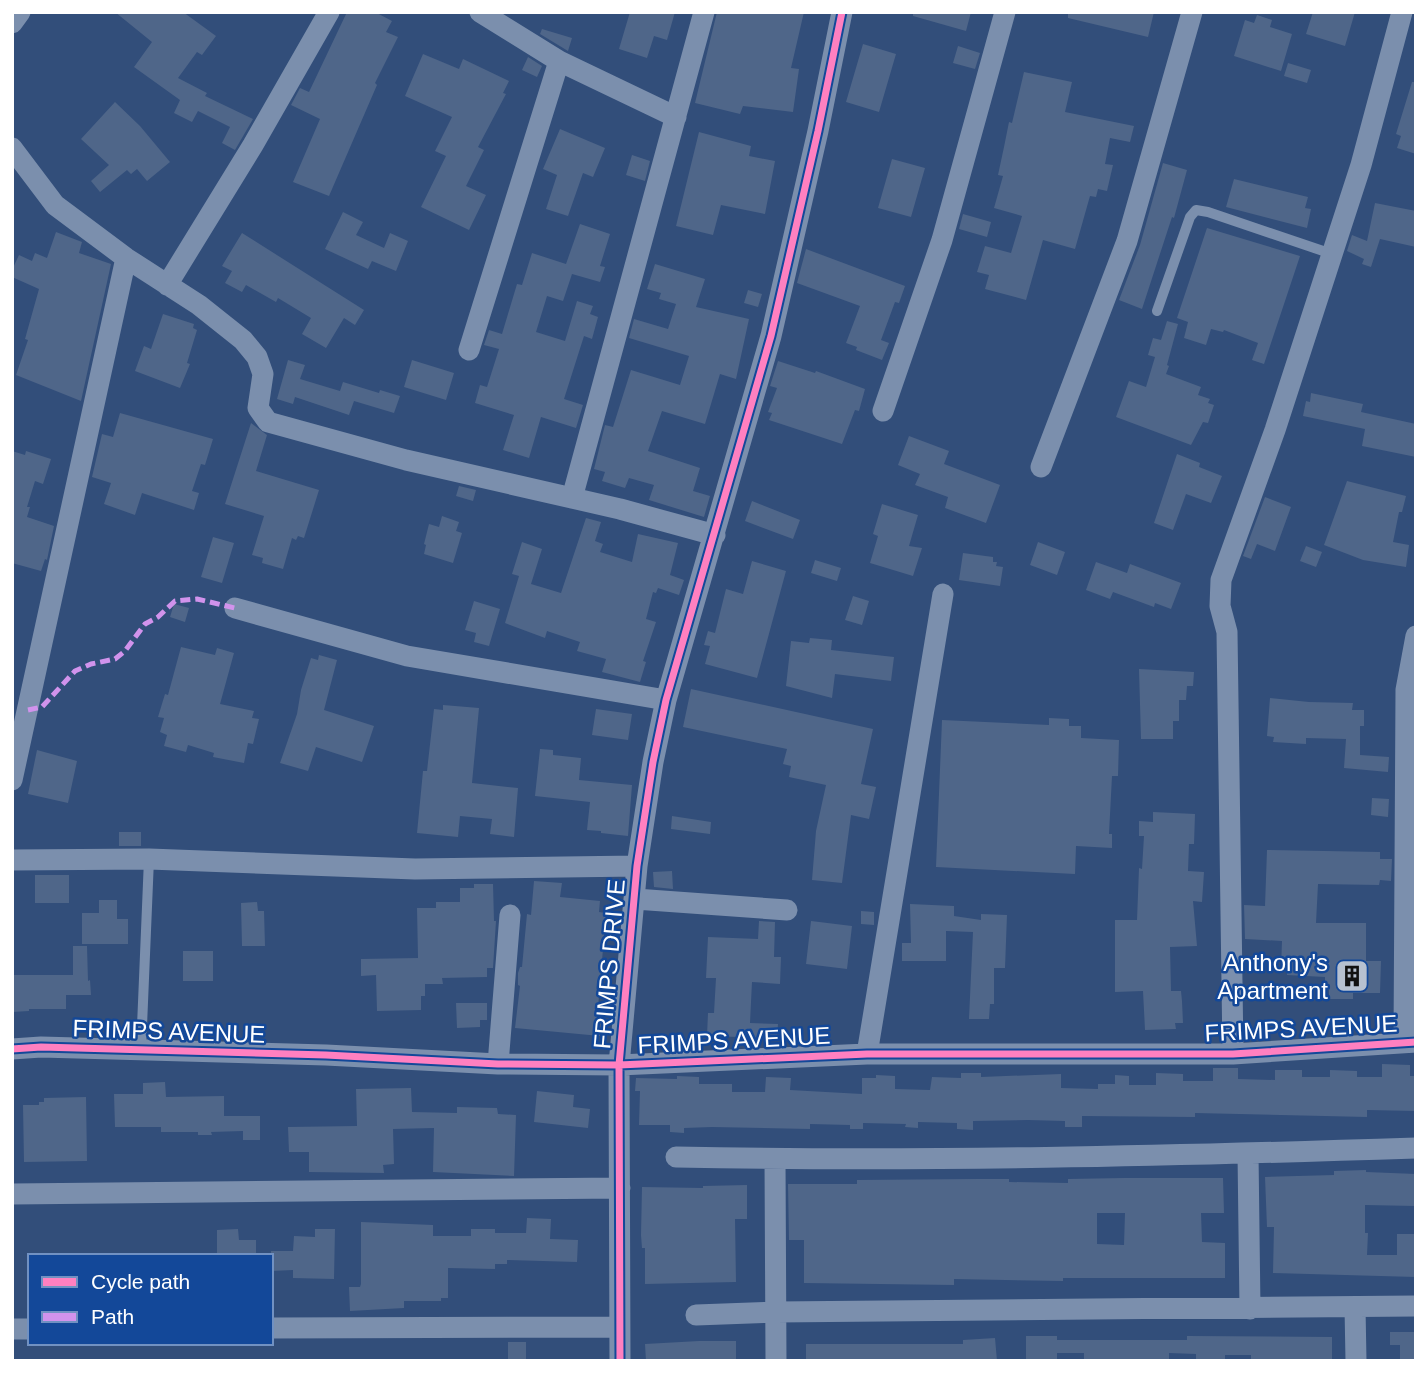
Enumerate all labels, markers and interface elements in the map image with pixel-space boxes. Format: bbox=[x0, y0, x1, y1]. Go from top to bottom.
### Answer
street label: FRIMPS DRIVE bbox=[588, 878, 630, 1050]
place label: Anthony's Apartment bbox=[1217, 949, 1328, 1004]
building icon: Anthony's Apartment bbox=[1333, 957, 1371, 995]
street label: FRIMPS AVENUE bbox=[1204, 1009, 1398, 1047]
street label: FRIMPS AVENUE bbox=[72, 1014, 266, 1048]
street label: FRIMPS AVENUE bbox=[637, 1021, 831, 1059]
legend bbox=[28, 1254, 273, 1345]
text: Cycle path bbox=[91, 1270, 190, 1293]
text: Path bbox=[91, 1305, 134, 1328]

